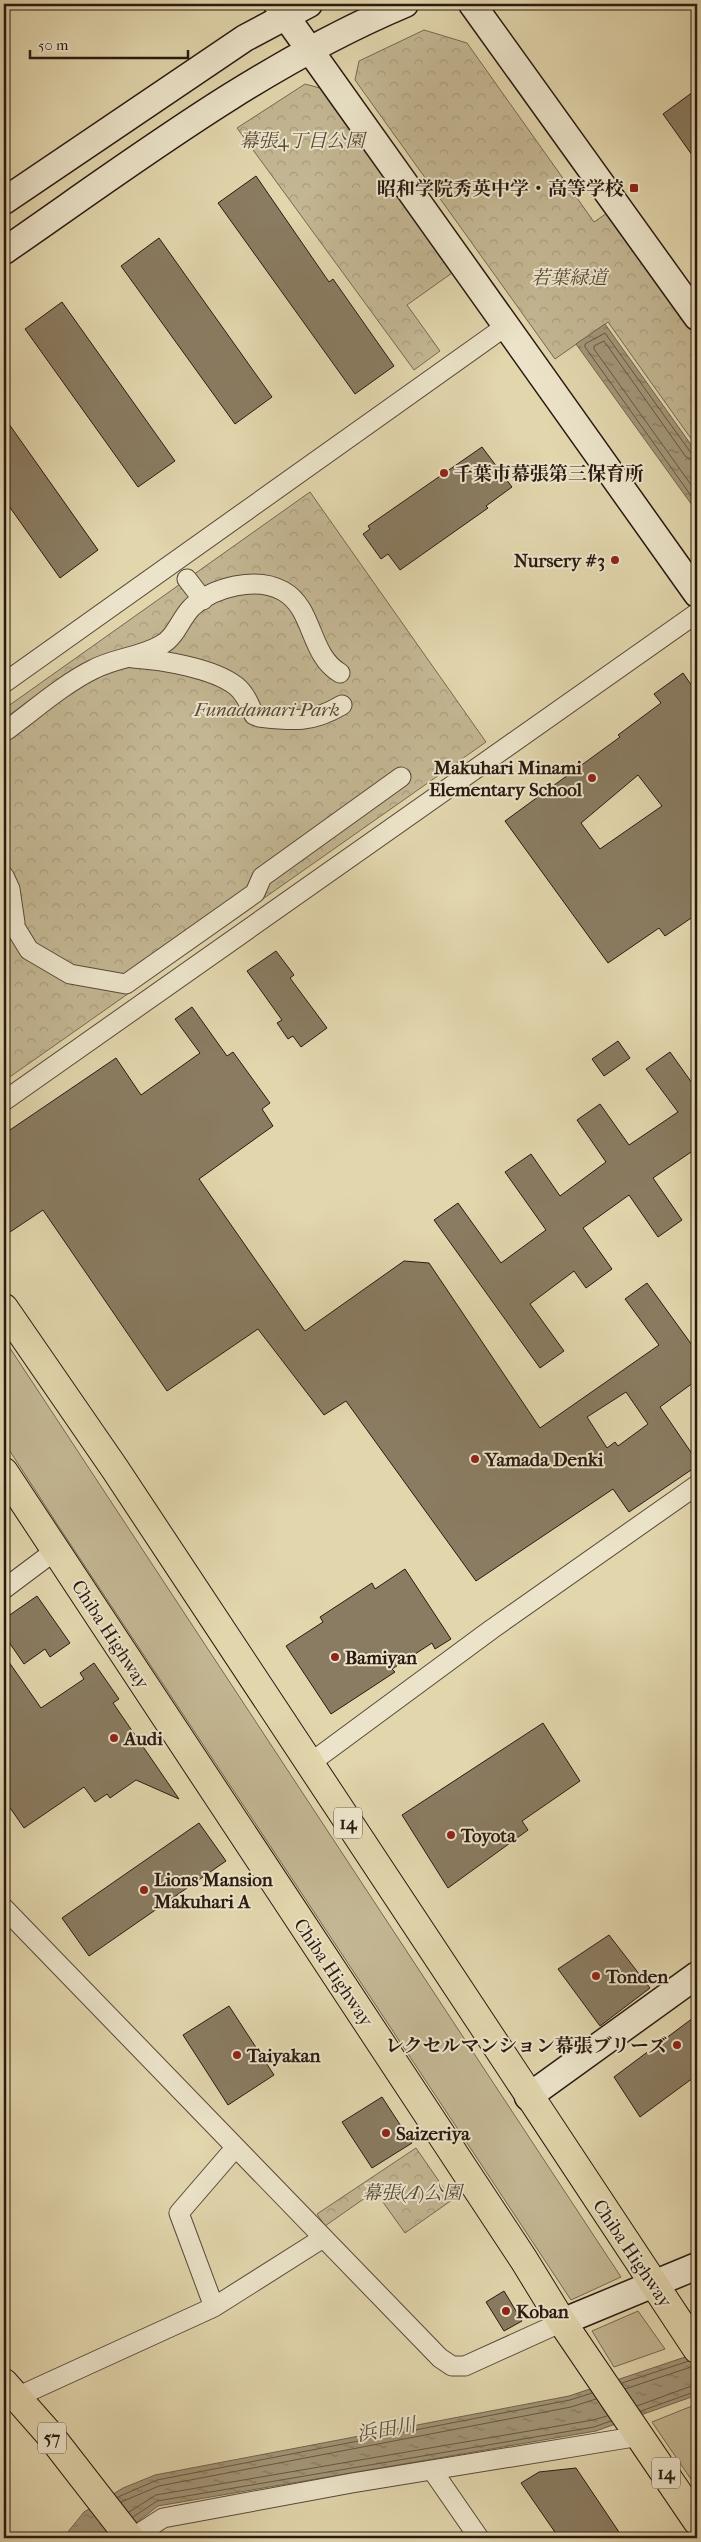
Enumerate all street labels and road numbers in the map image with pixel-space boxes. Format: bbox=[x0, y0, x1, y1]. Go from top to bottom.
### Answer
street label: Chiba Highway bbox=[67, 1576, 154, 1694]
road number: 14 bbox=[334, 1808, 362, 1839]
street label: Chiba Highway bbox=[289, 1914, 378, 2031]
street label: Chiba Highway bbox=[588, 2195, 677, 2312]
road number: 57 bbox=[38, 2422, 66, 2454]
road number: 14 bbox=[652, 2458, 680, 2488]

